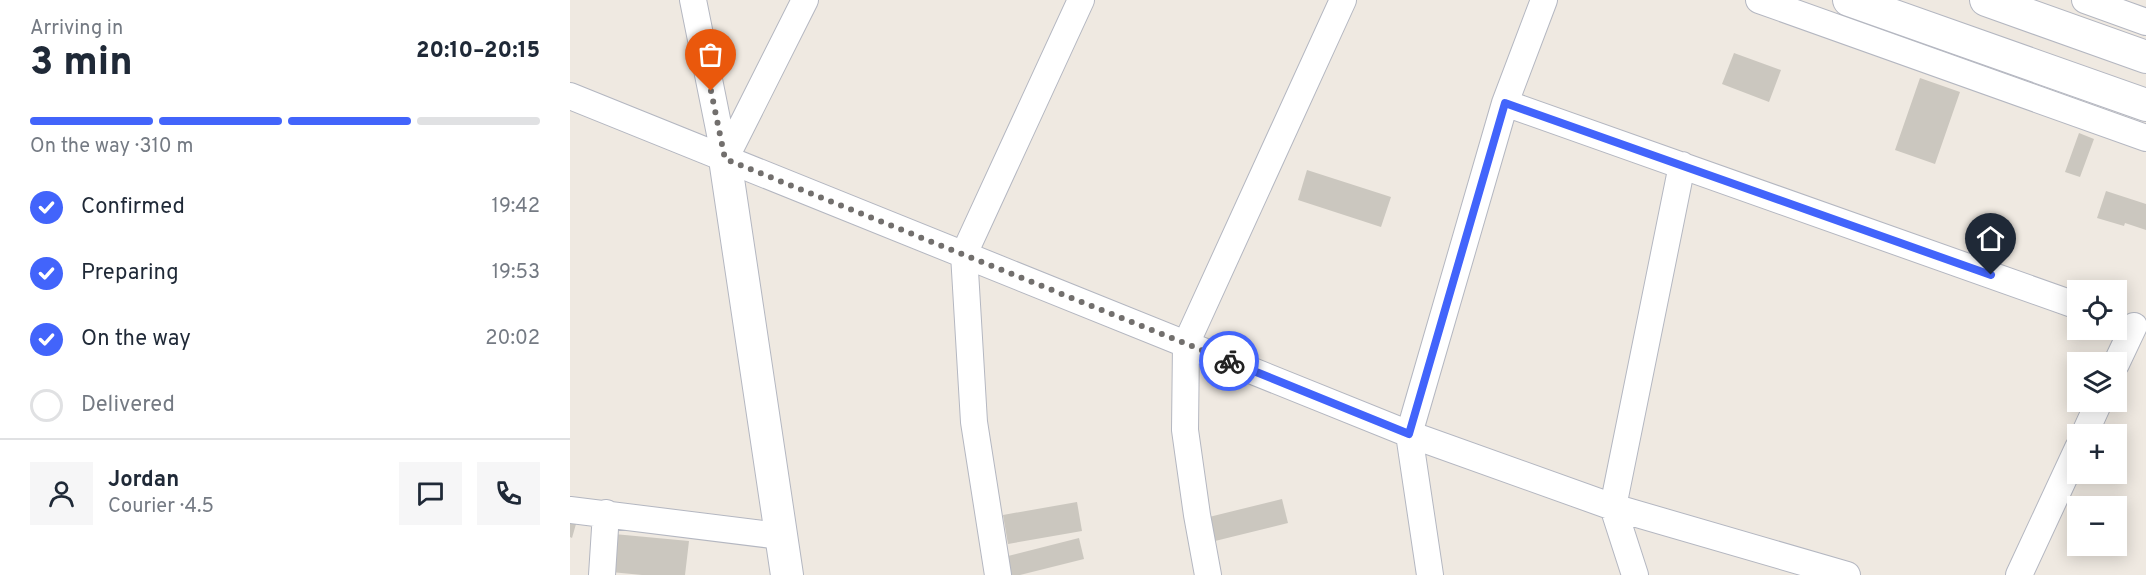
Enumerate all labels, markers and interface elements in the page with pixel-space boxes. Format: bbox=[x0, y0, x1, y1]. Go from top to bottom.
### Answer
text: Arriving in bbox=[30, 16, 123, 42]
pin bbox=[685, 29, 736, 91]
text: 20:10–20:15 bbox=[416, 38, 540, 65]
icon: bag bbox=[694, 38, 727, 71]
text: 3 min bbox=[30, 40, 133, 89]
text: On the way · 310 m bbox=[30, 134, 193, 160]
icon: check bbox=[30, 191, 63, 224]
text: Confirmed bbox=[81, 194, 185, 221]
text: 19:42 bbox=[491, 194, 540, 220]
pin bbox=[1965, 213, 2016, 275]
icon: home bbox=[1974, 222, 2007, 255]
icon: check bbox=[30, 257, 63, 290]
text: Preparing bbox=[81, 260, 179, 287]
text: 19:53 bbox=[492, 260, 540, 286]
map controls bbox=[2067, 280, 2127, 556]
button: locate bbox=[2067, 280, 2127, 340]
icon: check bbox=[30, 323, 63, 356]
text: On the way bbox=[81, 326, 191, 353]
text: 20:02 bbox=[485, 326, 540, 352]
courier bbox=[1199, 331, 1259, 391]
icon: bike bbox=[1213, 345, 1246, 378]
button: layers bbox=[2067, 352, 2127, 412]
text: Delivered bbox=[81, 392, 175, 419]
button: + bbox=[2067, 424, 2127, 484]
button: person bbox=[30, 462, 93, 525]
button: chat bbox=[399, 462, 462, 525]
button: phone bbox=[477, 462, 540, 525]
text: Jordan bbox=[108, 467, 179, 494]
text: Courier · 4.5 bbox=[108, 494, 214, 520]
button: − bbox=[2067, 496, 2127, 556]

